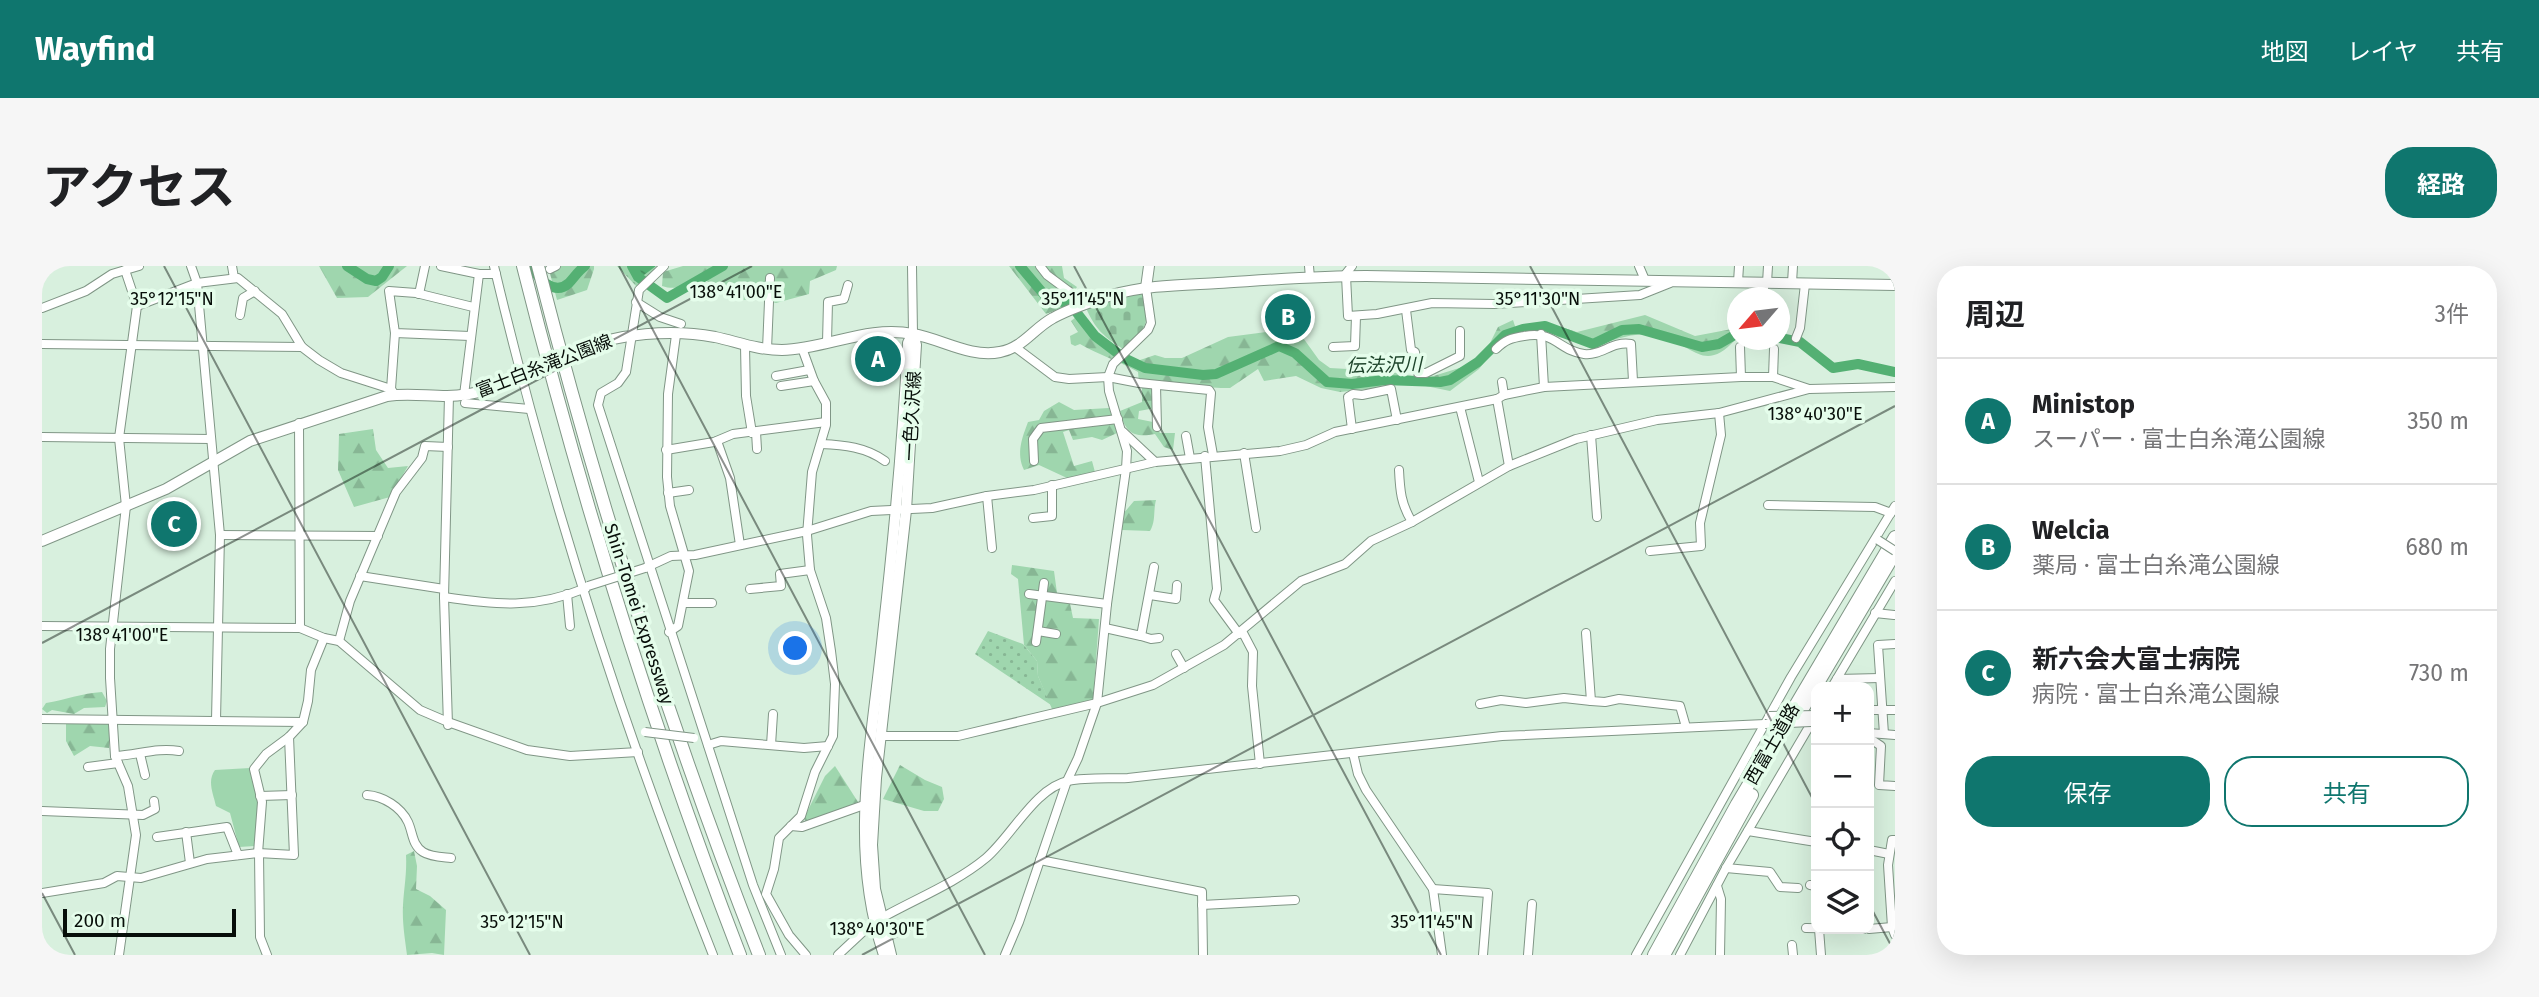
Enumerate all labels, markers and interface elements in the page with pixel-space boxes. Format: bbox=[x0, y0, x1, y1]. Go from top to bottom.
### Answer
text: Wayfind bbox=[35, 29, 155, 69]
text: 地図 bbox=[2261, 38, 2309, 66]
text: レイヤ bbox=[2347, 38, 2418, 66]
text: 共有 bbox=[2456, 38, 2504, 66]
button: 経路 bbox=[2385, 147, 2497, 218]
text: アクセス bbox=[42, 158, 236, 217]
text: 138°41'00"E bbox=[690, 281, 782, 303]
north arrow bbox=[1727, 287, 1790, 350]
text: 35°12'15"N bbox=[130, 288, 214, 310]
text: 35°11'45"N bbox=[1041, 288, 1125, 310]
text: 35°11'30"N bbox=[1496, 288, 1580, 310]
pin: B bbox=[1265, 291, 1311, 343]
text: 周辺 bbox=[1965, 297, 2025, 333]
text: 3件 bbox=[2435, 300, 2469, 328]
street label: 富士白糸滝公園線 bbox=[473, 330, 615, 402]
pin: A bbox=[855, 333, 901, 385]
water label: 伝法沢川 bbox=[1346, 353, 1424, 377]
street label: 一色久沢線 bbox=[899, 370, 925, 462]
text: Ministop bbox=[2032, 389, 2135, 420]
text: 138°40'30"E bbox=[1767, 403, 1863, 425]
text: A bbox=[1981, 407, 1995, 435]
text: 350 m bbox=[2407, 407, 2469, 435]
text: スーパー · 富士白糸滝公園線 bbox=[2032, 425, 2325, 453]
pin: C bbox=[151, 498, 197, 550]
text: Welcia bbox=[2032, 515, 2110, 546]
street label: Shin-Tomei Expressway bbox=[599, 521, 679, 707]
text: B bbox=[1981, 533, 1995, 561]
text: 680 m bbox=[2405, 533, 2469, 561]
text: 薬局 · 富士白糸滝公園線 bbox=[2032, 551, 2280, 579]
text: 138°41'00"E bbox=[76, 624, 168, 646]
your location bbox=[778, 631, 812, 665]
text: 新六会大富士病院 bbox=[2032, 644, 2240, 675]
text: C bbox=[1981, 659, 1995, 687]
text: 730 m bbox=[2409, 659, 2469, 687]
text: 病院 · 富士白糸滝公園線 bbox=[2032, 680, 2280, 708]
map controls bbox=[1811, 682, 1874, 934]
button: + bbox=[1811, 682, 1874, 745]
street label: 西富士道路 bbox=[1740, 700, 1804, 788]
button: − bbox=[1811, 745, 1874, 808]
button: 保存 bbox=[1965, 756, 2210, 827]
button: 共有 bbox=[2224, 756, 2469, 827]
button: locate bbox=[1811, 808, 1874, 871]
button: layers bbox=[1811, 871, 1874, 934]
scale bar bbox=[63, 906, 236, 938]
text: 200 m bbox=[74, 909, 126, 932]
text: 35°12'15"N bbox=[480, 911, 564, 933]
text: 35°11'45"N bbox=[1390, 911, 1474, 933]
text: 138°40'30"E bbox=[829, 918, 925, 940]

